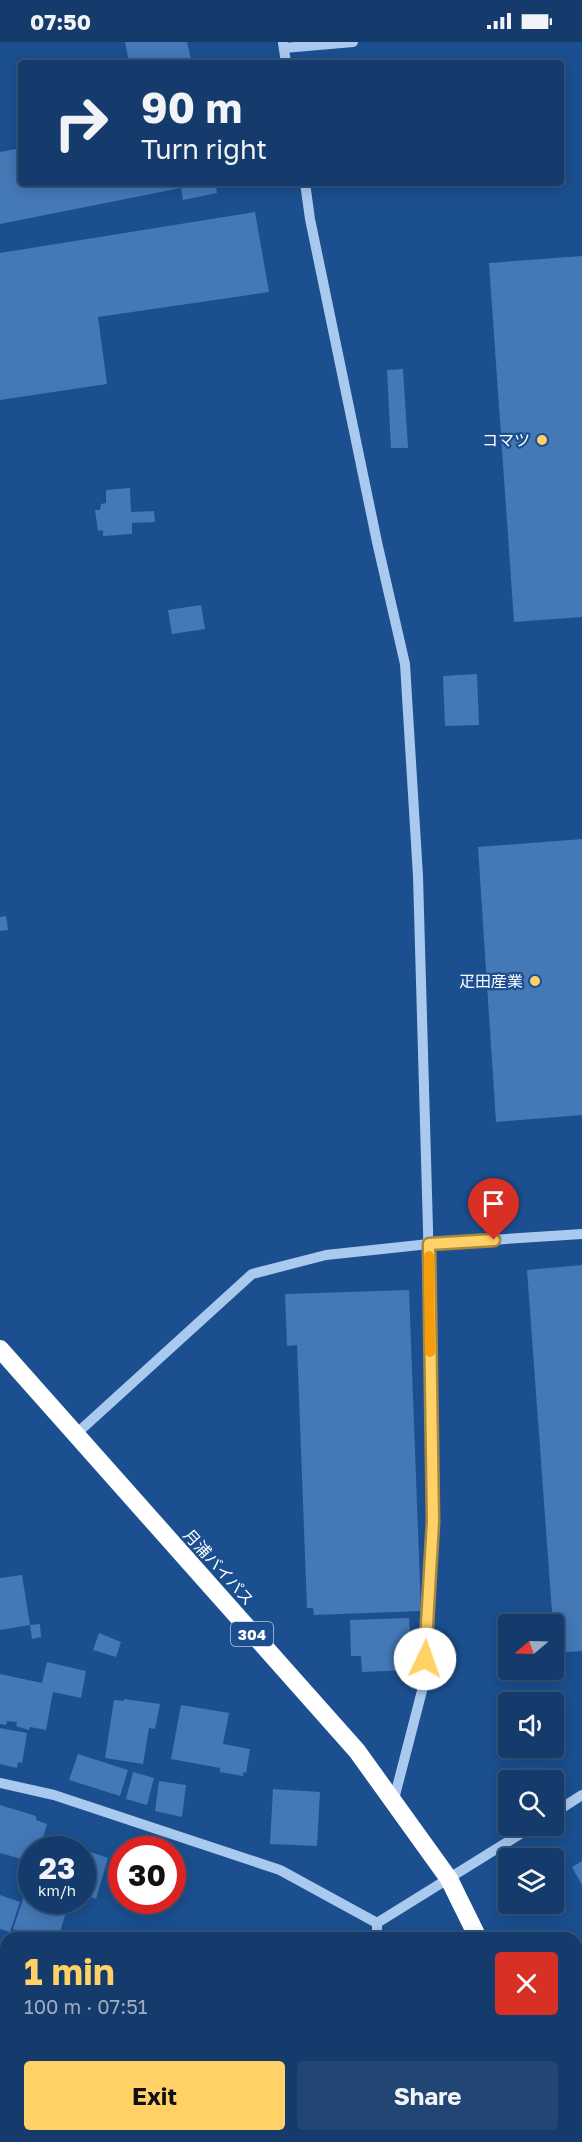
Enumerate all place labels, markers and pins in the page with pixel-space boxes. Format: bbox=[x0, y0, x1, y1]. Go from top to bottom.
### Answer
place label: コマツ bbox=[482, 430, 530, 450]
marker: コマツ bbox=[535, 433, 549, 447]
place label: 疋田産業 bbox=[459, 971, 523, 991]
marker: 疋田産業 bbox=[528, 974, 542, 988]
pin bbox=[468, 1178, 519, 1240]

